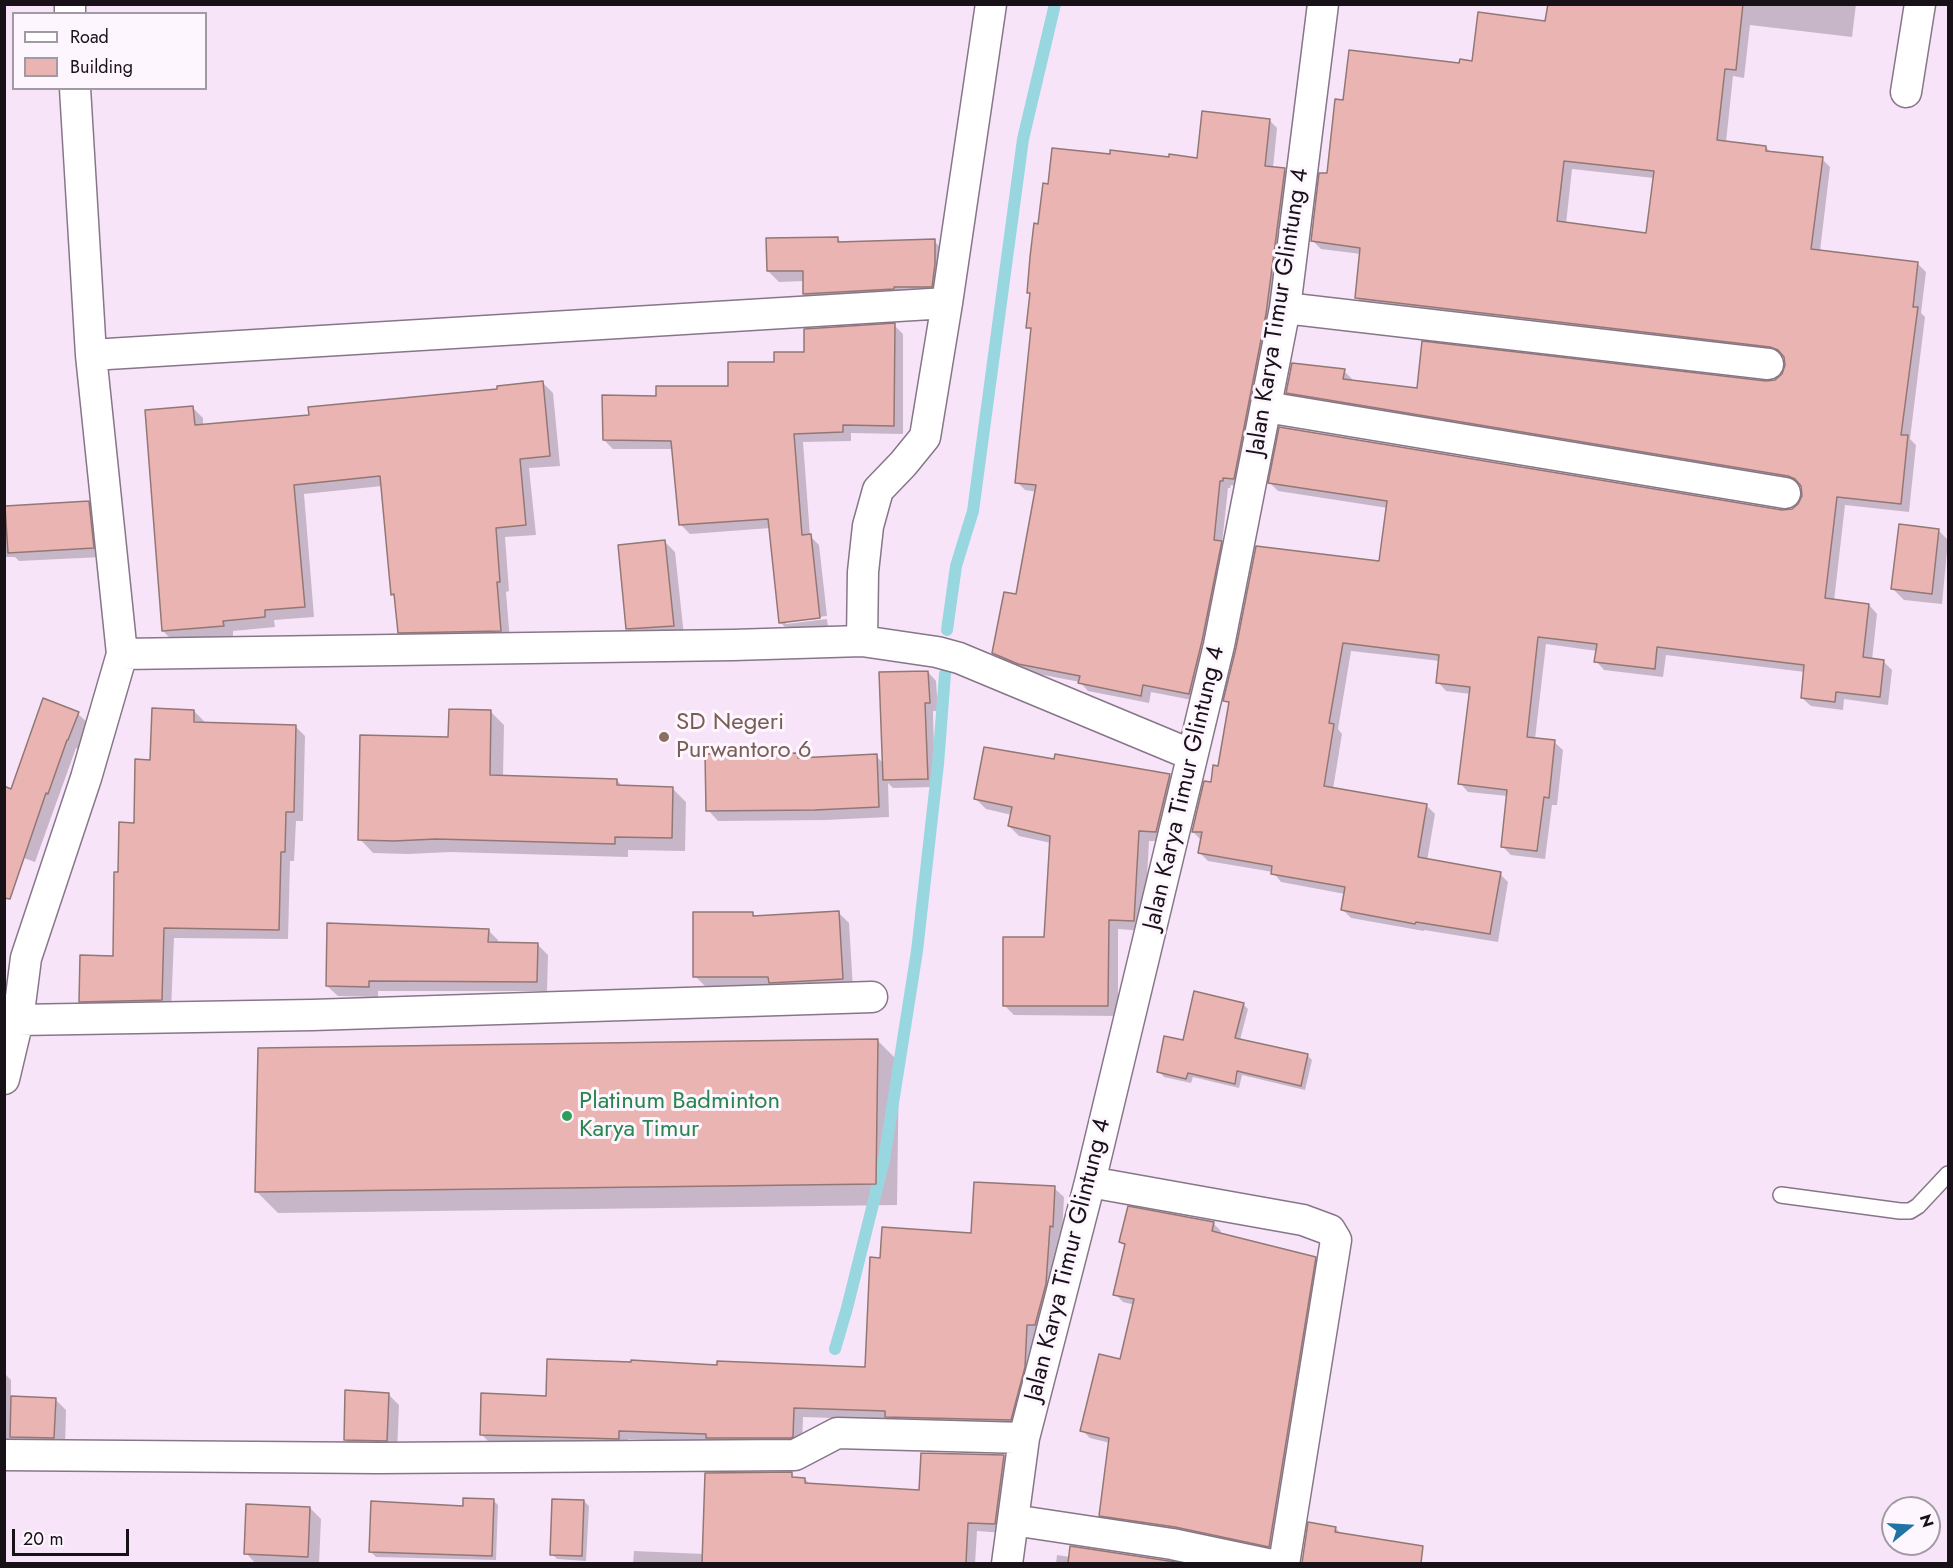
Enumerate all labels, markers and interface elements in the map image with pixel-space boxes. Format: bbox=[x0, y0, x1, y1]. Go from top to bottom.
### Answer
legend bbox=[12, 12, 207, 90]
text: Road bbox=[70, 24, 109, 50]
text: Building bbox=[70, 54, 133, 80]
street label: Jalan Karya Timur Glintung 4 bbox=[1242, 166, 1316, 458]
street label: Jalan Karya Timur Glintung 4 bbox=[1138, 643, 1232, 933]
place label: SD Negeri Purwantoro 6 bbox=[676, 709, 812, 765]
marker: SD Negeri Purwantoro 6 bbox=[657, 730, 671, 744]
place label: Platinum Badminton Karya Timur bbox=[579, 1088, 780, 1144]
marker: Platinum Badminton Karya Timur bbox=[560, 1109, 574, 1123]
street label: Jalan Karya Timur Glintung 4 bbox=[1020, 1116, 1118, 1404]
north arrow bbox=[1881, 1496, 1941, 1556]
text: N bbox=[1914, 1511, 1940, 1531]
scale bar bbox=[15, 1517, 132, 1555]
text: 20 m bbox=[23, 1526, 63, 1552]

